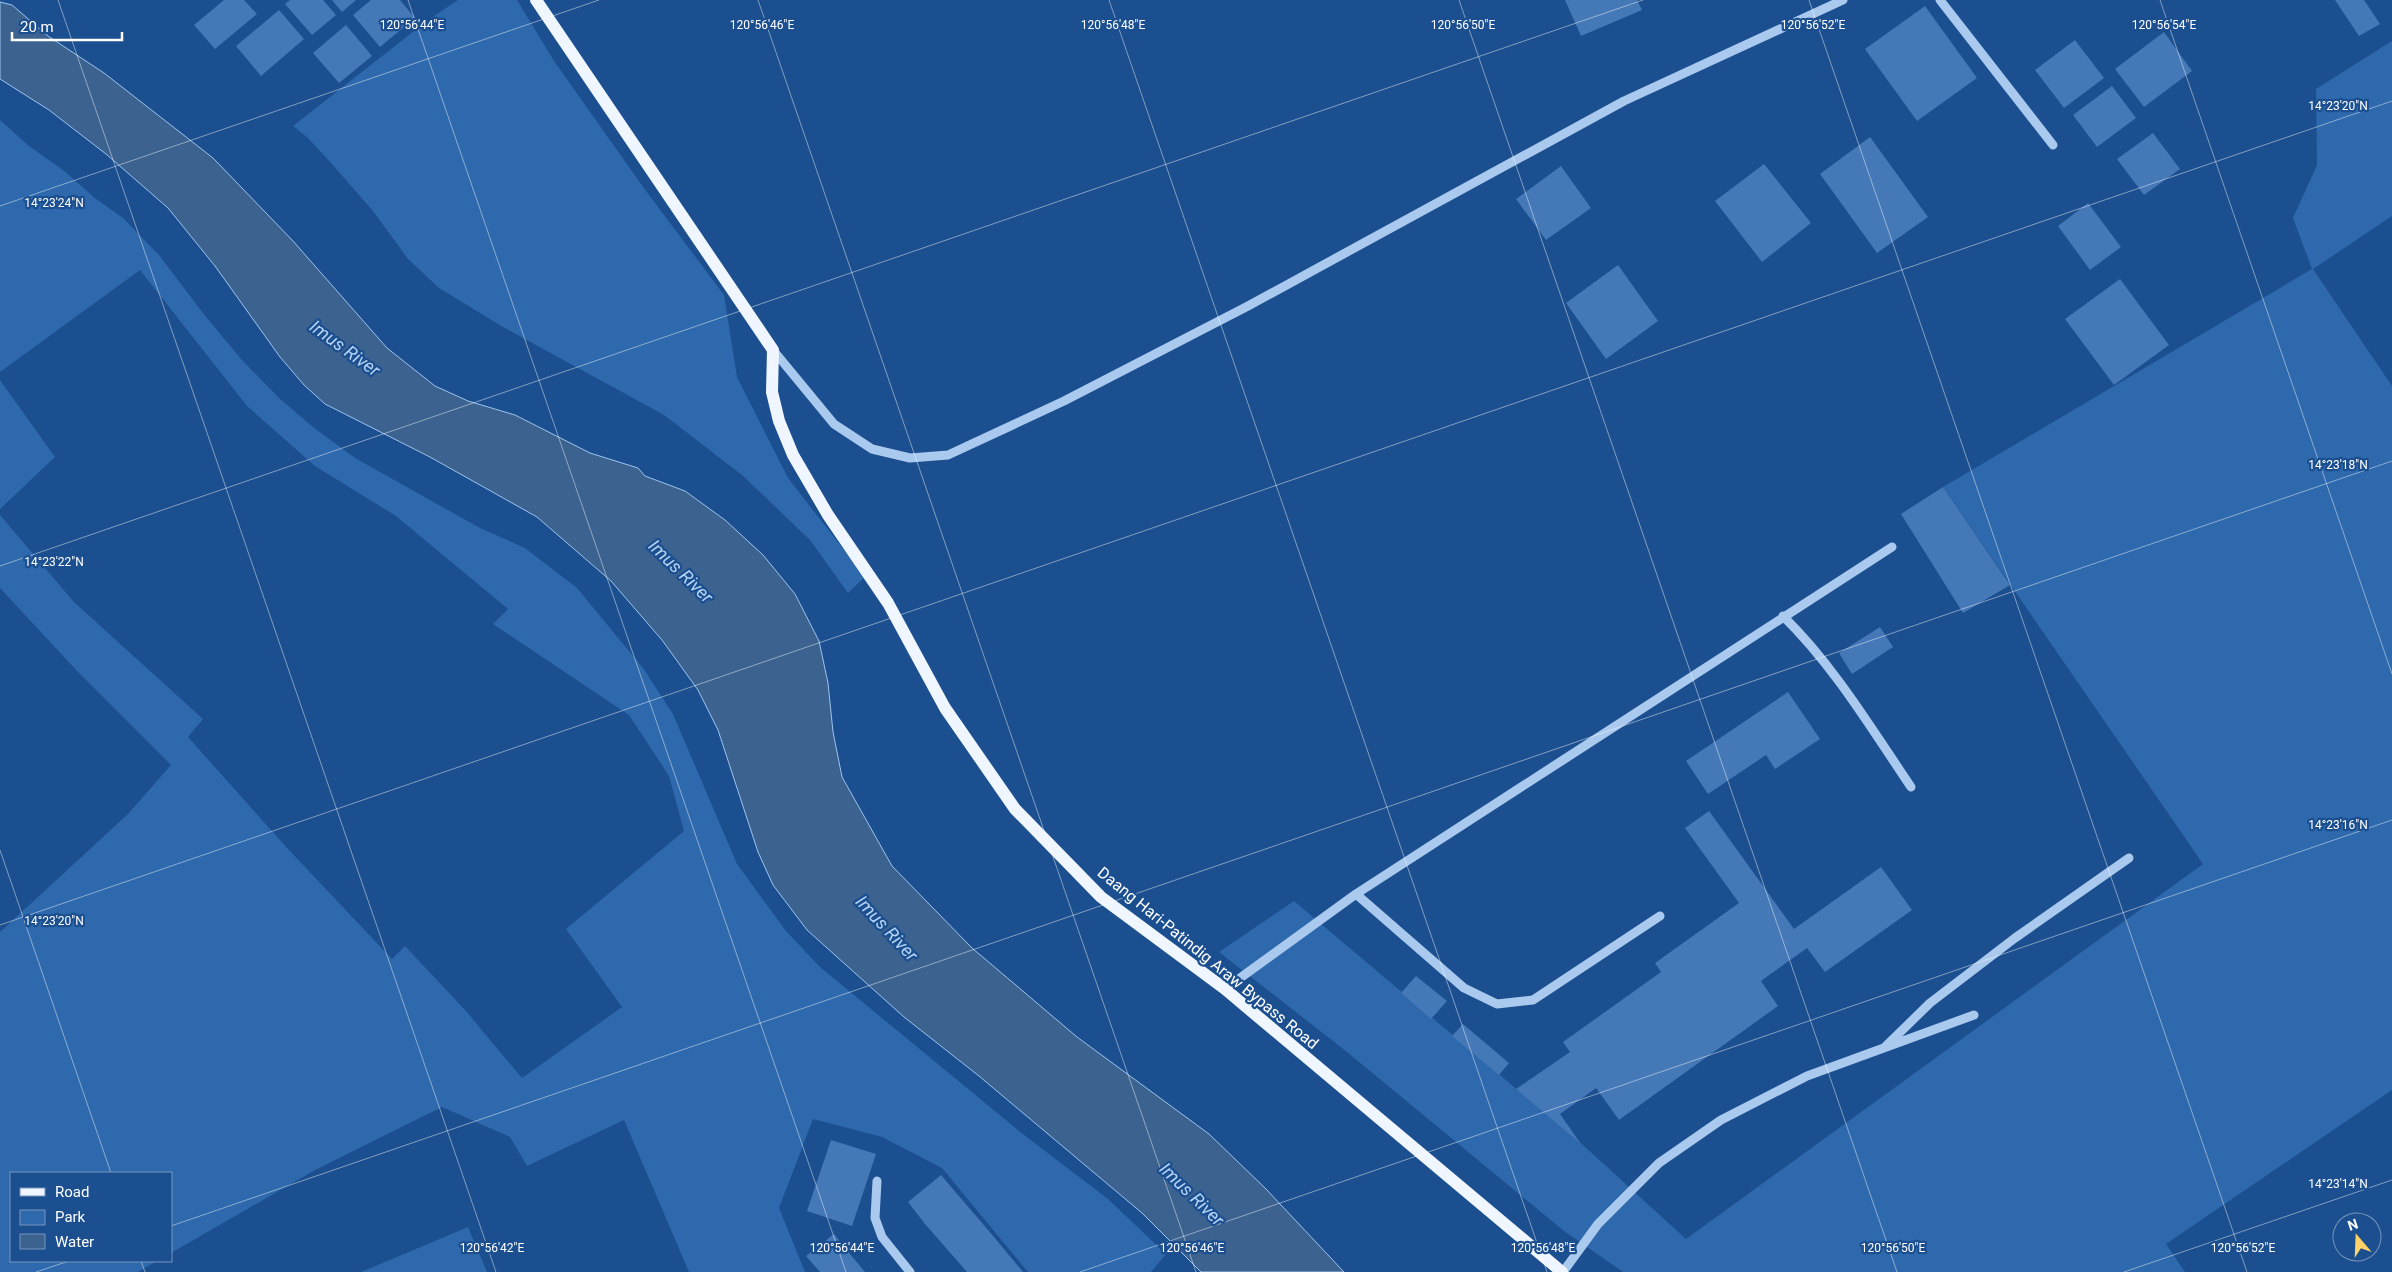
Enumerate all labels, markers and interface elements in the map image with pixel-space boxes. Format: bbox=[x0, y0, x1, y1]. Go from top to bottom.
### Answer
scale bar bbox=[12, 10, 122, 42]
text: 20 m bbox=[20, 18, 54, 36]
text: 120°56'44"E bbox=[380, 18, 444, 32]
text: 120°56'46"E bbox=[730, 18, 794, 32]
text: 120°56'48"E bbox=[1081, 18, 1145, 32]
text: 120°56'50"E bbox=[1431, 18, 1495, 32]
text: 120°56'52"E bbox=[1781, 18, 1845, 32]
text: 120°56'54"E bbox=[2132, 18, 2196, 32]
text: 14°23'20"N bbox=[2308, 99, 2368, 113]
text: 14°23'24"N bbox=[24, 196, 84, 210]
water label: Imus River bbox=[306, 316, 385, 381]
text: 14°23'18"N bbox=[2308, 458, 2368, 472]
water label: Imus River bbox=[644, 535, 718, 608]
text: 14°23'22"N bbox=[24, 555, 84, 569]
text: 14°23'16"N bbox=[2308, 818, 2368, 832]
street label: Daang Hari-Patindig Araw Bypass Road bbox=[1094, 863, 1322, 1053]
water label: Imus River bbox=[851, 891, 923, 966]
text: 14°23'20"N bbox=[24, 914, 84, 928]
water label: Imus River bbox=[1155, 1158, 1229, 1231]
legend bbox=[10, 1172, 172, 1262]
text: 14°23'14"N bbox=[2308, 1177, 2368, 1191]
text: Road bbox=[55, 1183, 89, 1201]
text: Park bbox=[55, 1208, 86, 1226]
north arrow bbox=[2332, 1212, 2382, 1262]
text: N bbox=[2345, 1216, 2360, 1234]
text: Water bbox=[55, 1233, 94, 1251]
text: 120°56'42"E bbox=[460, 1241, 524, 1255]
text: 120°56'44"E bbox=[810, 1241, 874, 1255]
text: 120°56'46"E bbox=[1160, 1241, 1224, 1255]
text: 120°56'48"E bbox=[1511, 1241, 1575, 1255]
text: 120°56'50"E bbox=[1861, 1241, 1925, 1255]
text: 120°56'52"E bbox=[2211, 1241, 2275, 1255]

